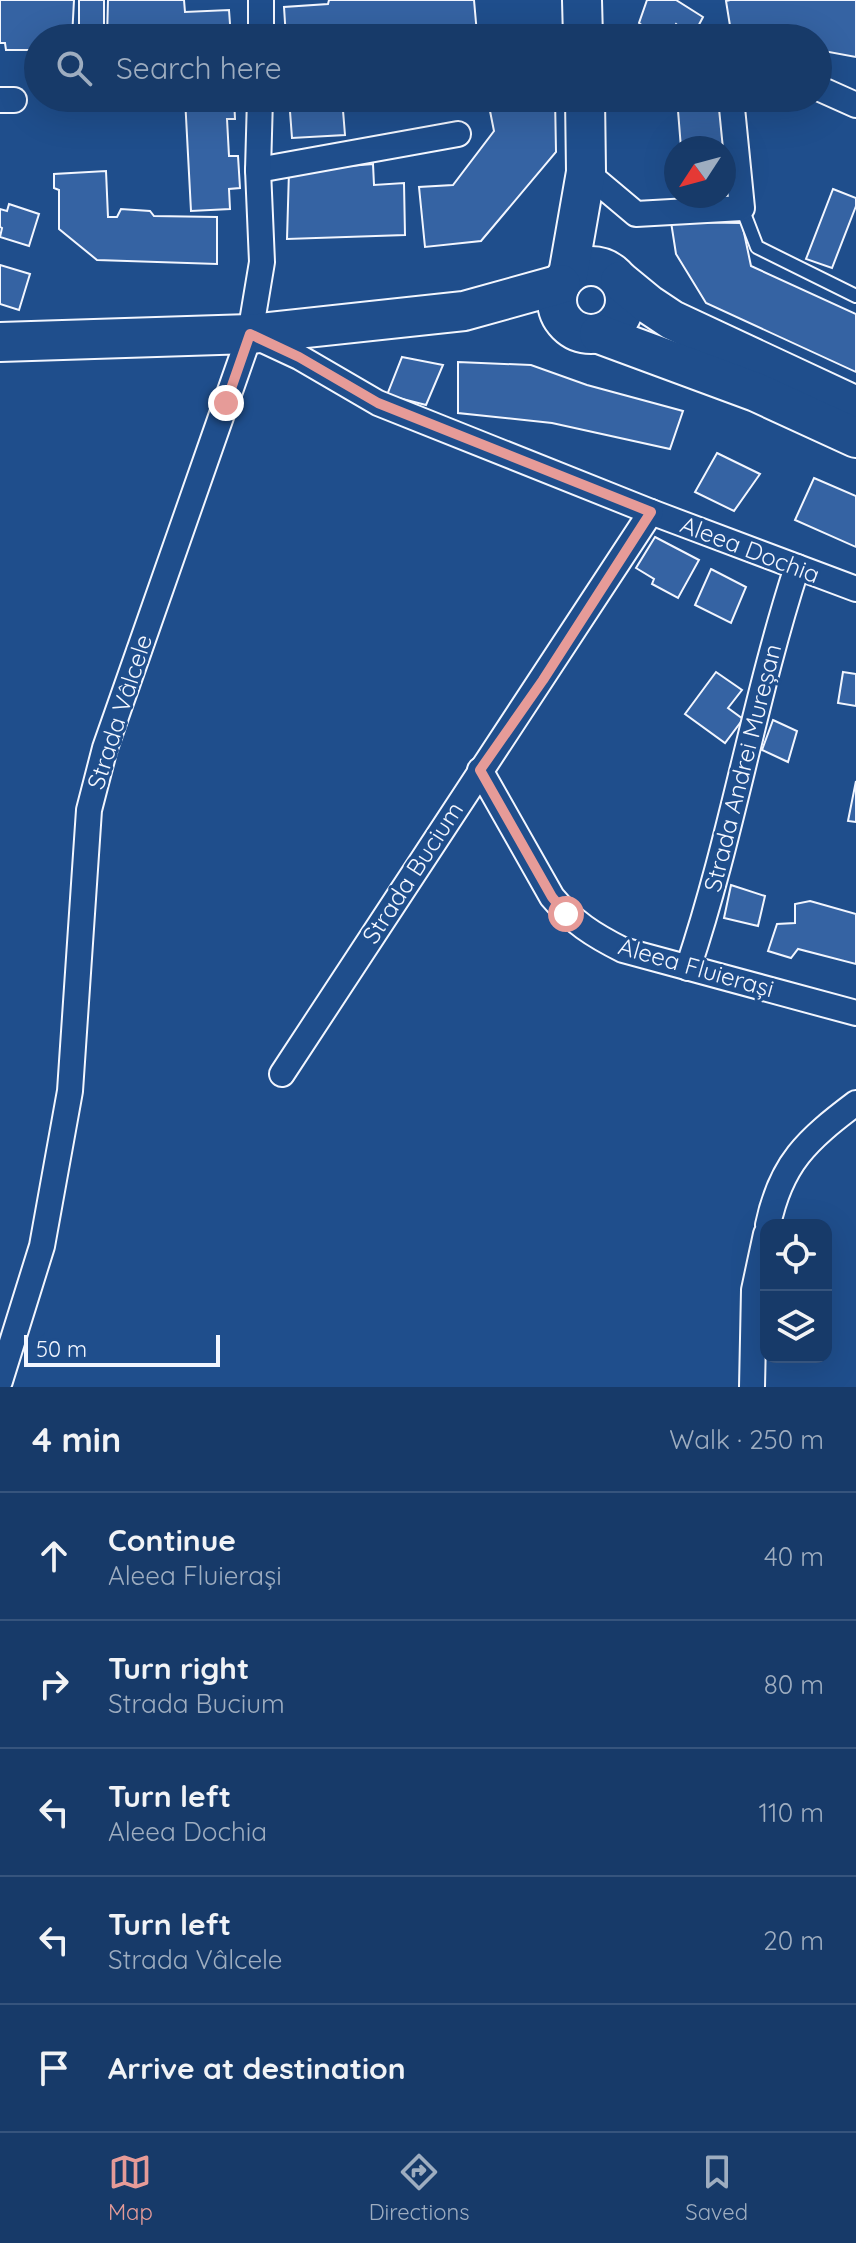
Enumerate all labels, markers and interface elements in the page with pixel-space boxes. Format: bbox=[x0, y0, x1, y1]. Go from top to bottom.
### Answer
search box bbox=[24, 24, 832, 112]
icon: search bbox=[52, 46, 96, 90]
text: Search here bbox=[116, 49, 282, 87]
north arrow bbox=[664, 136, 736, 208]
route end bbox=[208, 385, 244, 421]
street label: Aleea Dochia bbox=[676, 509, 824, 589]
street label: Strada Vâlcele bbox=[80, 630, 158, 793]
street label: Strada Andrei Mureșan bbox=[697, 641, 787, 895]
street label: Strada Bucium bbox=[355, 796, 469, 949]
route start bbox=[548, 896, 584, 932]
street label: Aleea Fluierași bbox=[615, 931, 777, 1004]
map controls bbox=[760, 1219, 832, 1363]
button: locate bbox=[760, 1219, 832, 1291]
button: layers bbox=[760, 1291, 832, 1363]
scale bar bbox=[24, 1331, 220, 1367]
text: 50 m bbox=[36, 1335, 87, 1363]
text: 4 min bbox=[32, 1418, 121, 1461]
text: Walk · 250 m bbox=[669, 1423, 824, 1456]
text: Continue bbox=[108, 1521, 236, 1559]
icon: ahead bbox=[32, 1534, 76, 1578]
text: 40 m bbox=[764, 1540, 824, 1573]
text: Aleea Fluierași bbox=[108, 1559, 282, 1592]
text: Turn right bbox=[108, 1649, 249, 1687]
icon: right bbox=[32, 1662, 76, 1706]
text: 80 m bbox=[764, 1668, 824, 1701]
text: Strada Bucium bbox=[108, 1687, 285, 1720]
text: Turn left bbox=[108, 1777, 231, 1815]
icon: left bbox=[32, 1790, 76, 1834]
text: 110 m bbox=[758, 1796, 824, 1829]
text: Aleea Dochia bbox=[108, 1815, 267, 1848]
text: Turn left bbox=[108, 1905, 231, 1943]
icon: left bbox=[32, 1918, 76, 1962]
text: 20 m bbox=[763, 1924, 824, 1957]
text: Strada Vâlcele bbox=[108, 1943, 283, 1976]
icon: arrive bbox=[32, 2046, 76, 2090]
text: Arrive at destination bbox=[108, 2049, 406, 2087]
tab: Map bbox=[108, 2150, 153, 2226]
tab: Directions bbox=[369, 2150, 469, 2226]
tab: Saved bbox=[685, 2150, 748, 2226]

